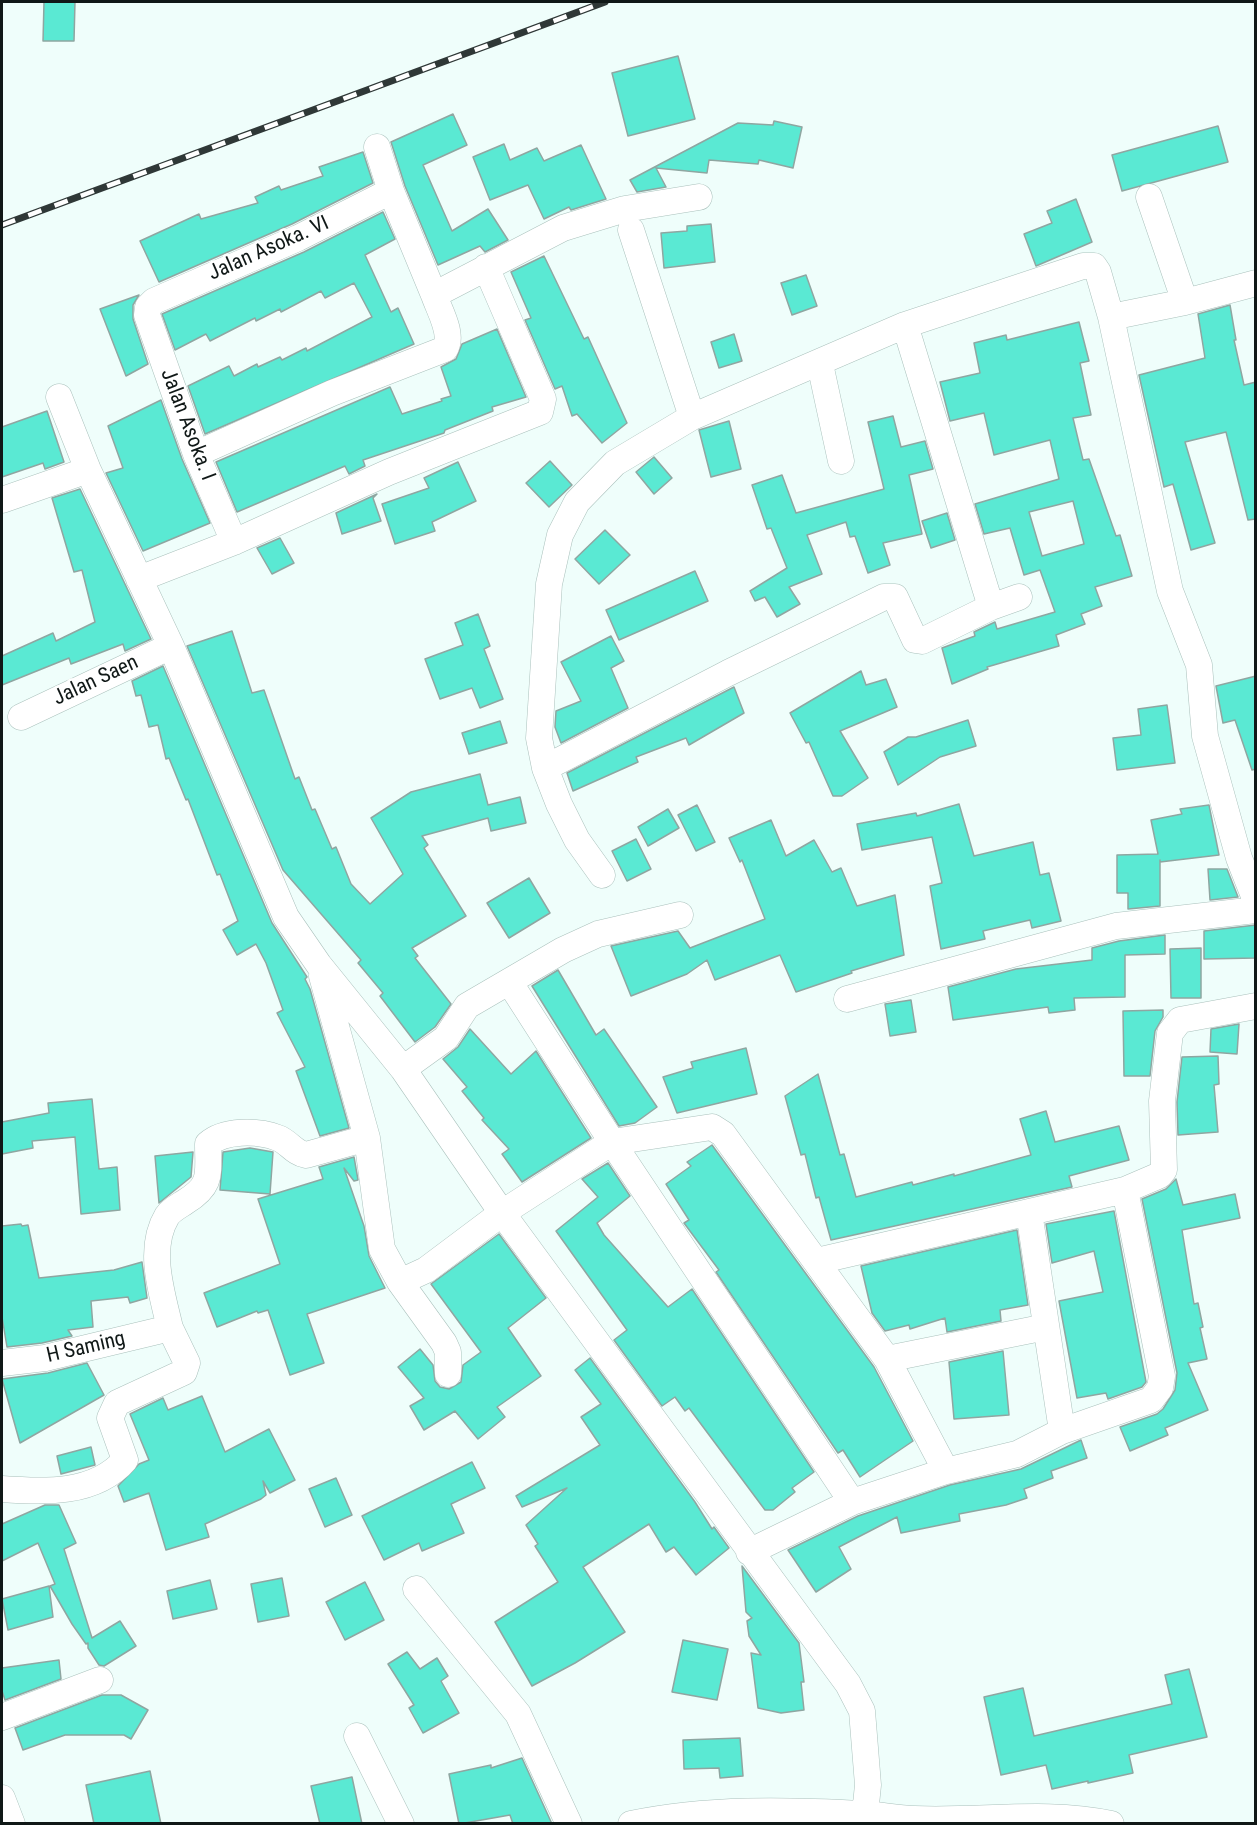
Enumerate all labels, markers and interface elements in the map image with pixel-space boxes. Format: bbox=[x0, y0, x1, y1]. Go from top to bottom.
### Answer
street label: Jalan Asoka. VI bbox=[205, 211, 333, 287]
street label: Jalan Asoka. I bbox=[154, 366, 220, 484]
street label: Jalan Saen bbox=[49, 650, 143, 712]
street label: H Saming bbox=[44, 1327, 128, 1369]

